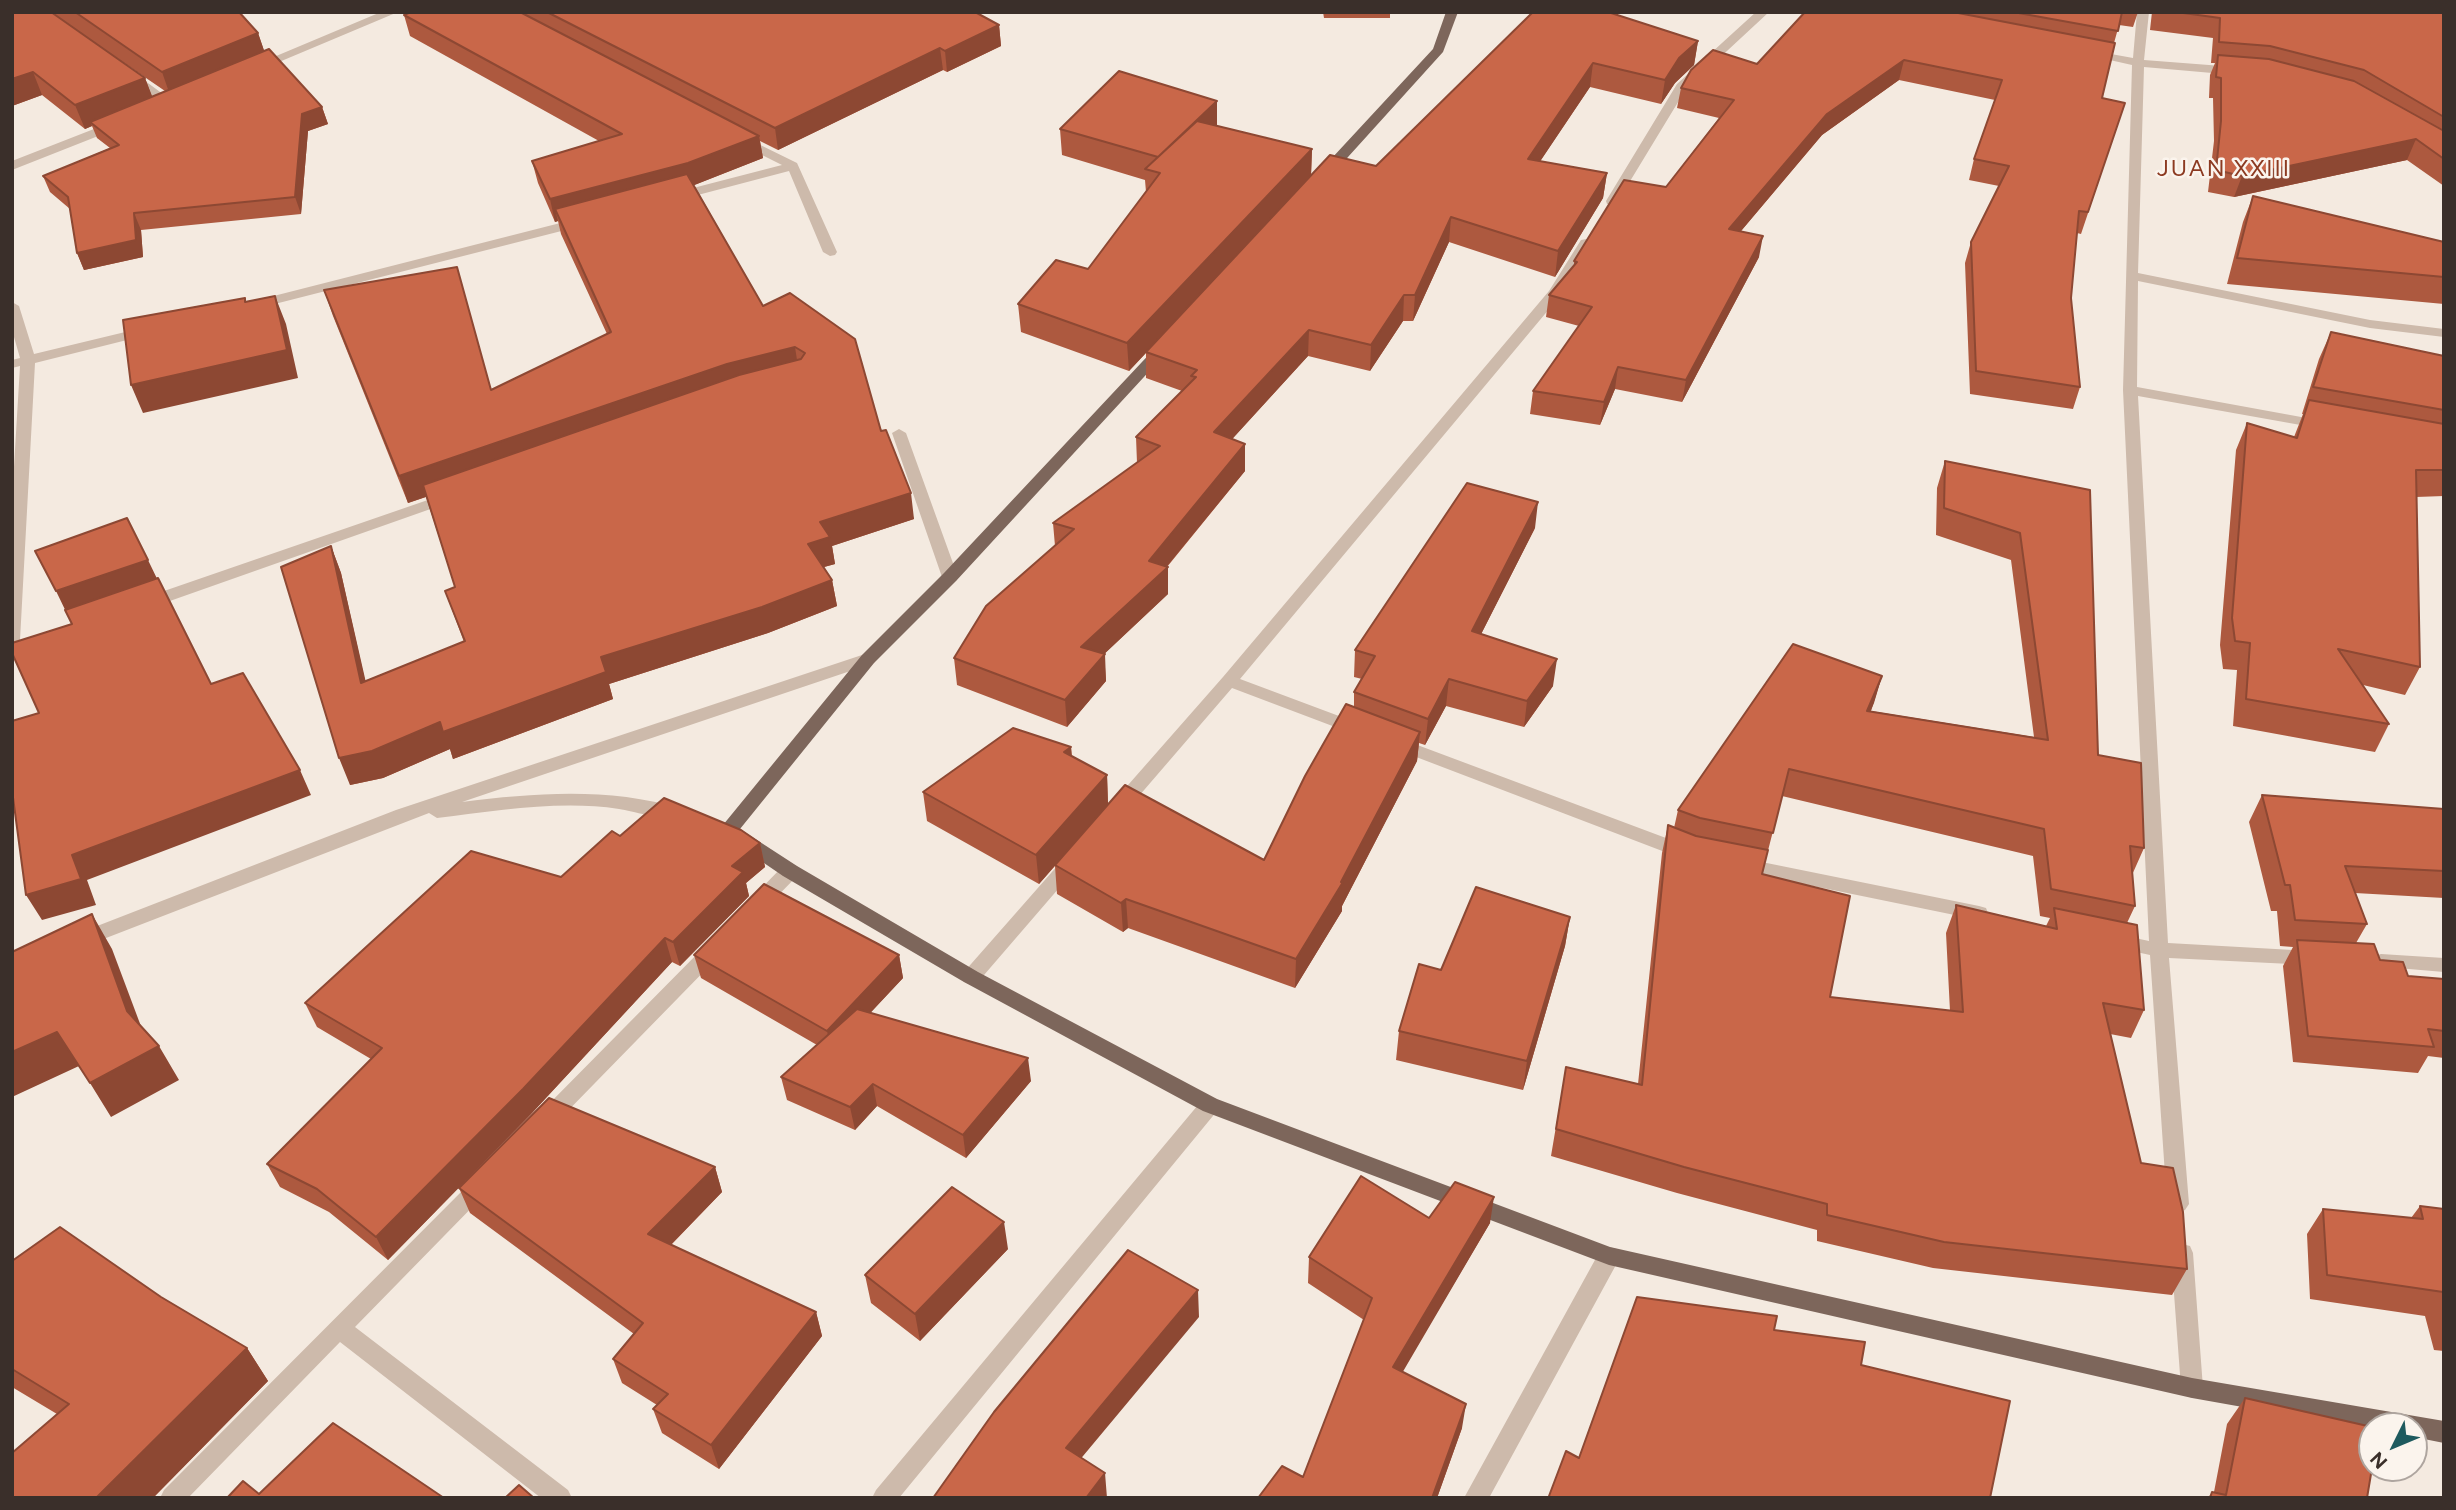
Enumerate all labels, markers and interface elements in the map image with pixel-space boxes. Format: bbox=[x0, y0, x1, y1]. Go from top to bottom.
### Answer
district label: JUAN XXIII bbox=[2158, 155, 2290, 183]
north arrow bbox=[2358, 1412, 2428, 1482]
text: N bbox=[2365, 1447, 2392, 1474]

